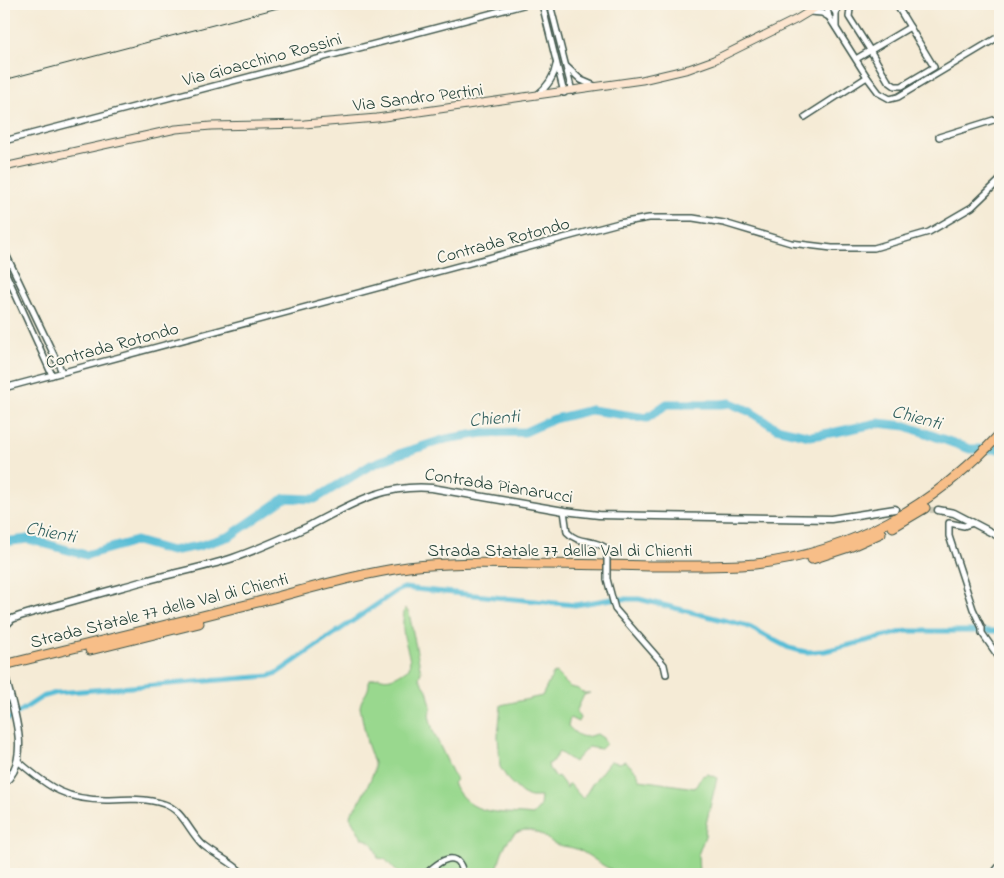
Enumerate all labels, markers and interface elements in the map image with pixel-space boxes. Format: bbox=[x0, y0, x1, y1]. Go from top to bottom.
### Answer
street label: Via Gioacchino Rossini bbox=[179, 27, 345, 95]
street label: Via Sandro Pertini bbox=[351, 78, 485, 120]
street label: Contrada Rotondo bbox=[434, 212, 573, 272]
street label: Contrada Rotondo bbox=[43, 317, 182, 377]
water label: Chienti bbox=[888, 399, 946, 438]
water label: Chienti bbox=[468, 404, 522, 435]
street label: Contrada Pianarucci bbox=[423, 462, 575, 512]
water label: Chienti bbox=[23, 515, 79, 552]
street label: Strada Statale 77 della Val di Chienti bbox=[427, 539, 693, 565]
street label: Strada Statale 77 della Val di Chienti bbox=[28, 567, 291, 657]

